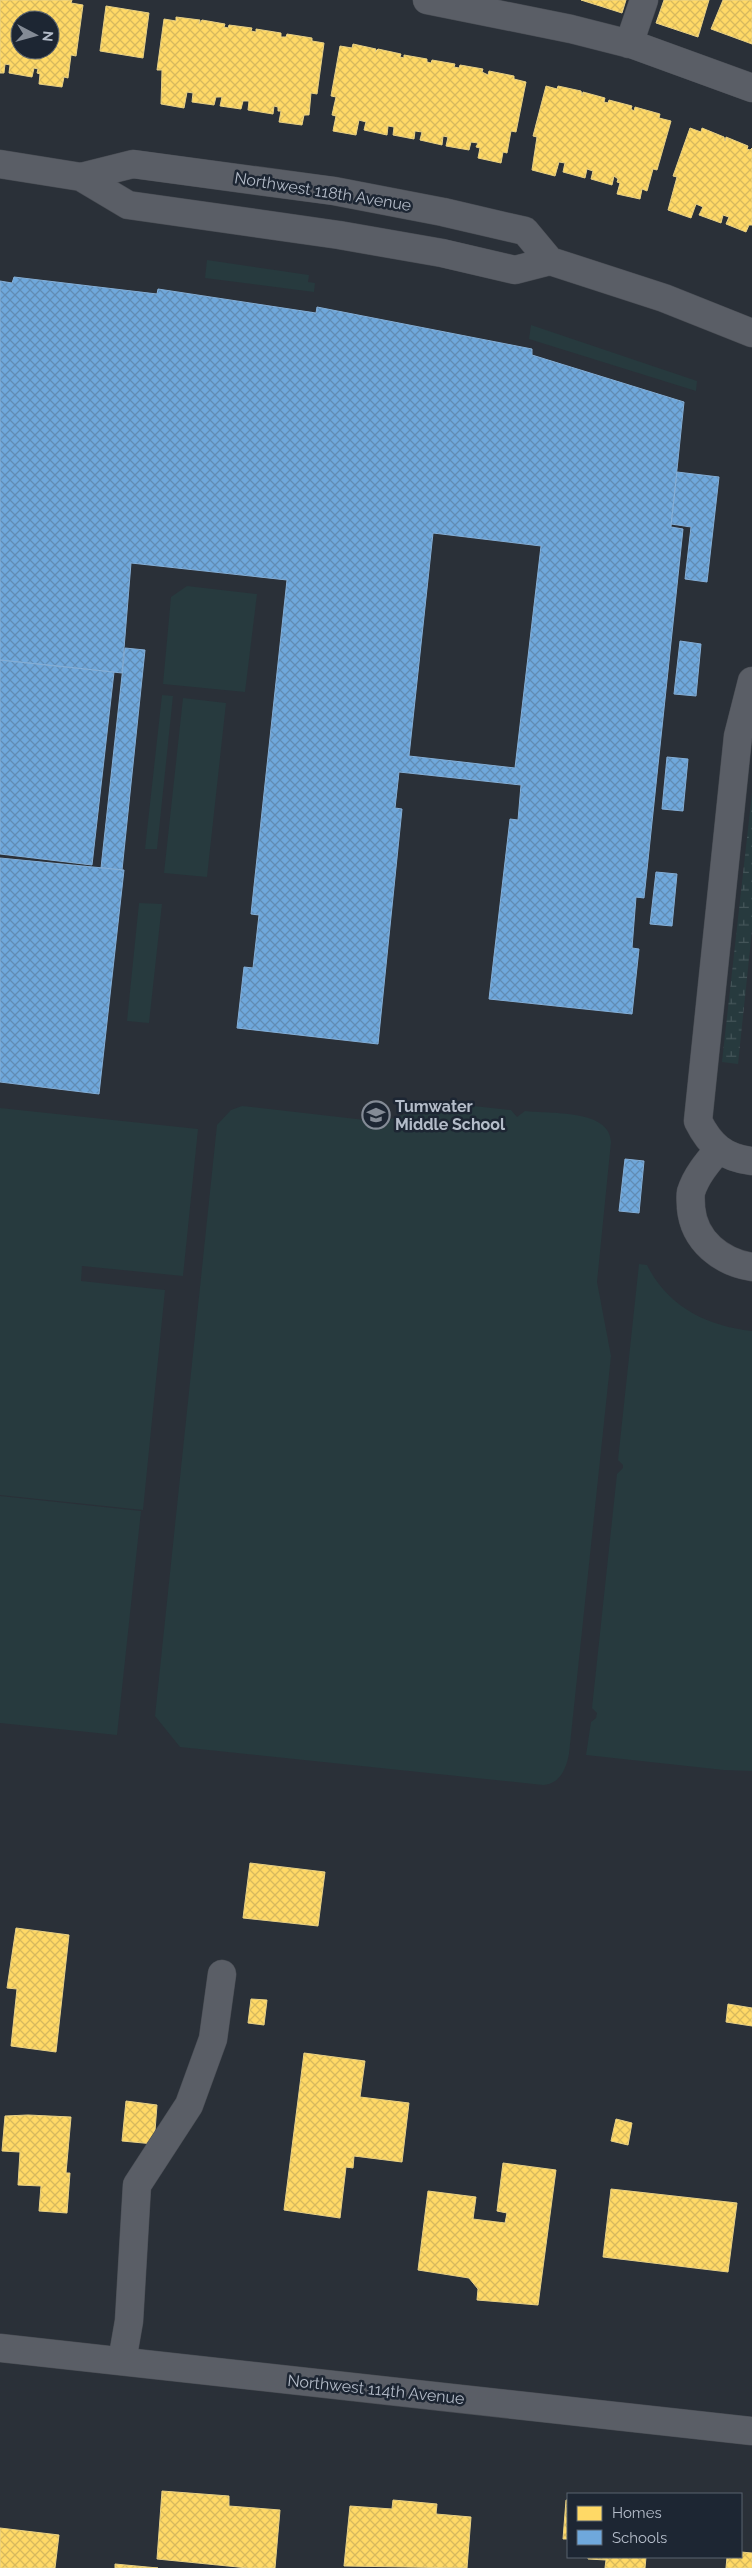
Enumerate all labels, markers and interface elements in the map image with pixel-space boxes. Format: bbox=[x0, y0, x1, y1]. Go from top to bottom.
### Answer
north arrow bbox=[10, 10, 60, 60]
text: N bbox=[39, 30, 56, 43]
street label: Northwest 118th Avenue bbox=[233, 168, 413, 215]
place label: Tumwater Middle School bbox=[395, 1097, 506, 1134]
school or university icon: Tumwater Middle School bbox=[361, 1100, 391, 1130]
street label: Northwest 114th Avenue bbox=[286, 2371, 465, 2408]
legend bbox=[567, 2493, 742, 2558]
text: Homes bbox=[612, 2504, 662, 2522]
text: Schools bbox=[612, 2529, 667, 2547]

